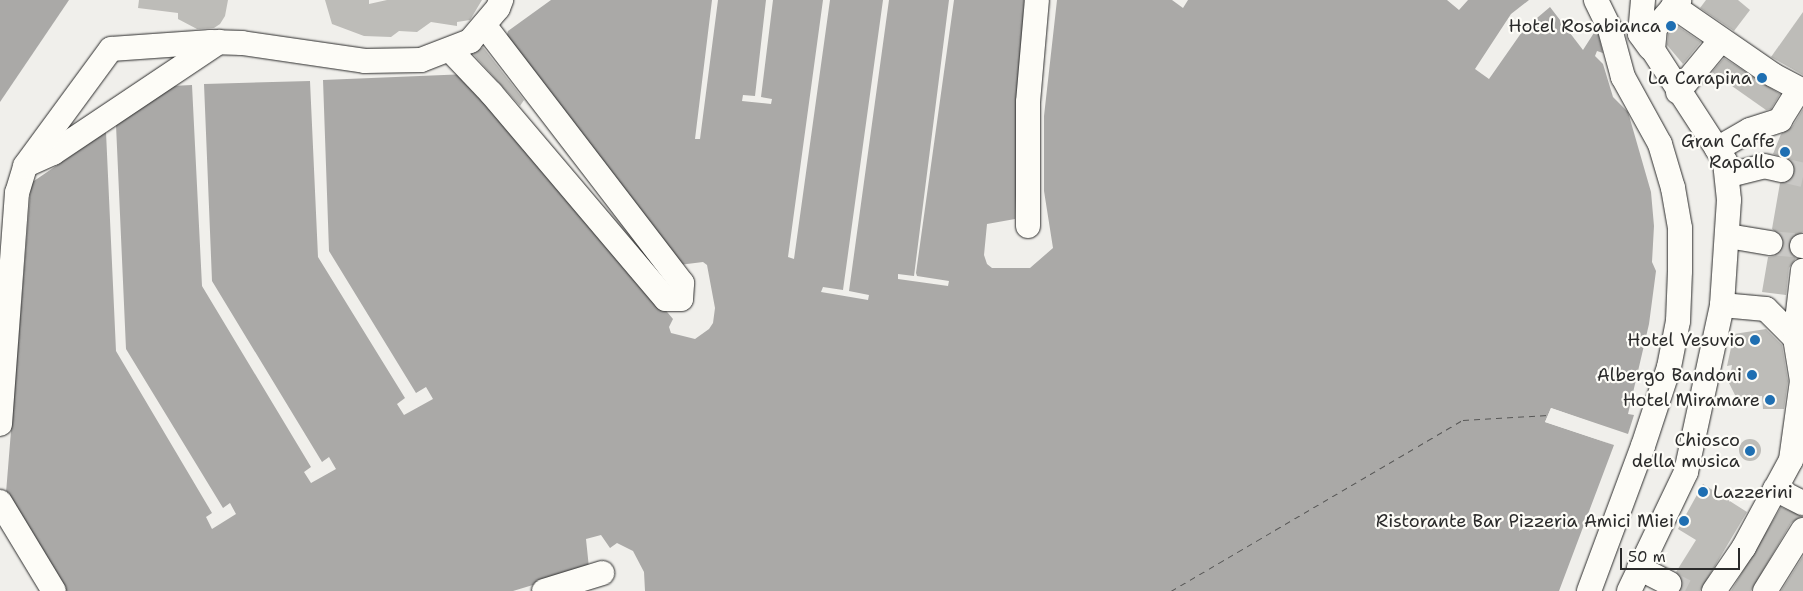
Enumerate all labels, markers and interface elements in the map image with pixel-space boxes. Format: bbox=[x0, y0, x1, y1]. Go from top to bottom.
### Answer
place label: Hotel Rosabianca bbox=[1509, 15, 1661, 37]
marker: Hotel Rosabianca bbox=[1665, 20, 1677, 32]
place label: La Carapina bbox=[1648, 67, 1752, 89]
marker: La Carapina bbox=[1756, 72, 1768, 84]
place label: Gran Caffe Rapallo bbox=[1681, 131, 1775, 173]
marker: Gran Caffe Rapallo bbox=[1779, 146, 1791, 158]
place label: Hotel Vesuvio bbox=[1627, 329, 1745, 351]
marker: Hotel Vesuvio bbox=[1749, 334, 1761, 346]
place label: Albergo Bandoni bbox=[1597, 364, 1742, 386]
marker: Albergo Bandoni bbox=[1746, 369, 1758, 381]
place label: Hotel Miramare bbox=[1623, 389, 1760, 411]
marker: Hotel Miramare bbox=[1764, 394, 1776, 406]
place label: Chiosco della musica bbox=[1632, 430, 1740, 472]
marker: Chiosco della musica bbox=[1744, 445, 1756, 457]
place label: Lazzerini bbox=[1713, 481, 1793, 503]
marker: Lazzerini bbox=[1697, 486, 1709, 498]
place label: Ristorante Bar Pizzeria Amici Miei bbox=[1376, 510, 1674, 532]
marker: Ristorante Bar Pizzeria Amici Miei bbox=[1678, 515, 1690, 527]
scale bar bbox=[1623, 538, 1743, 570]
text: 50 m bbox=[1628, 547, 1666, 567]

